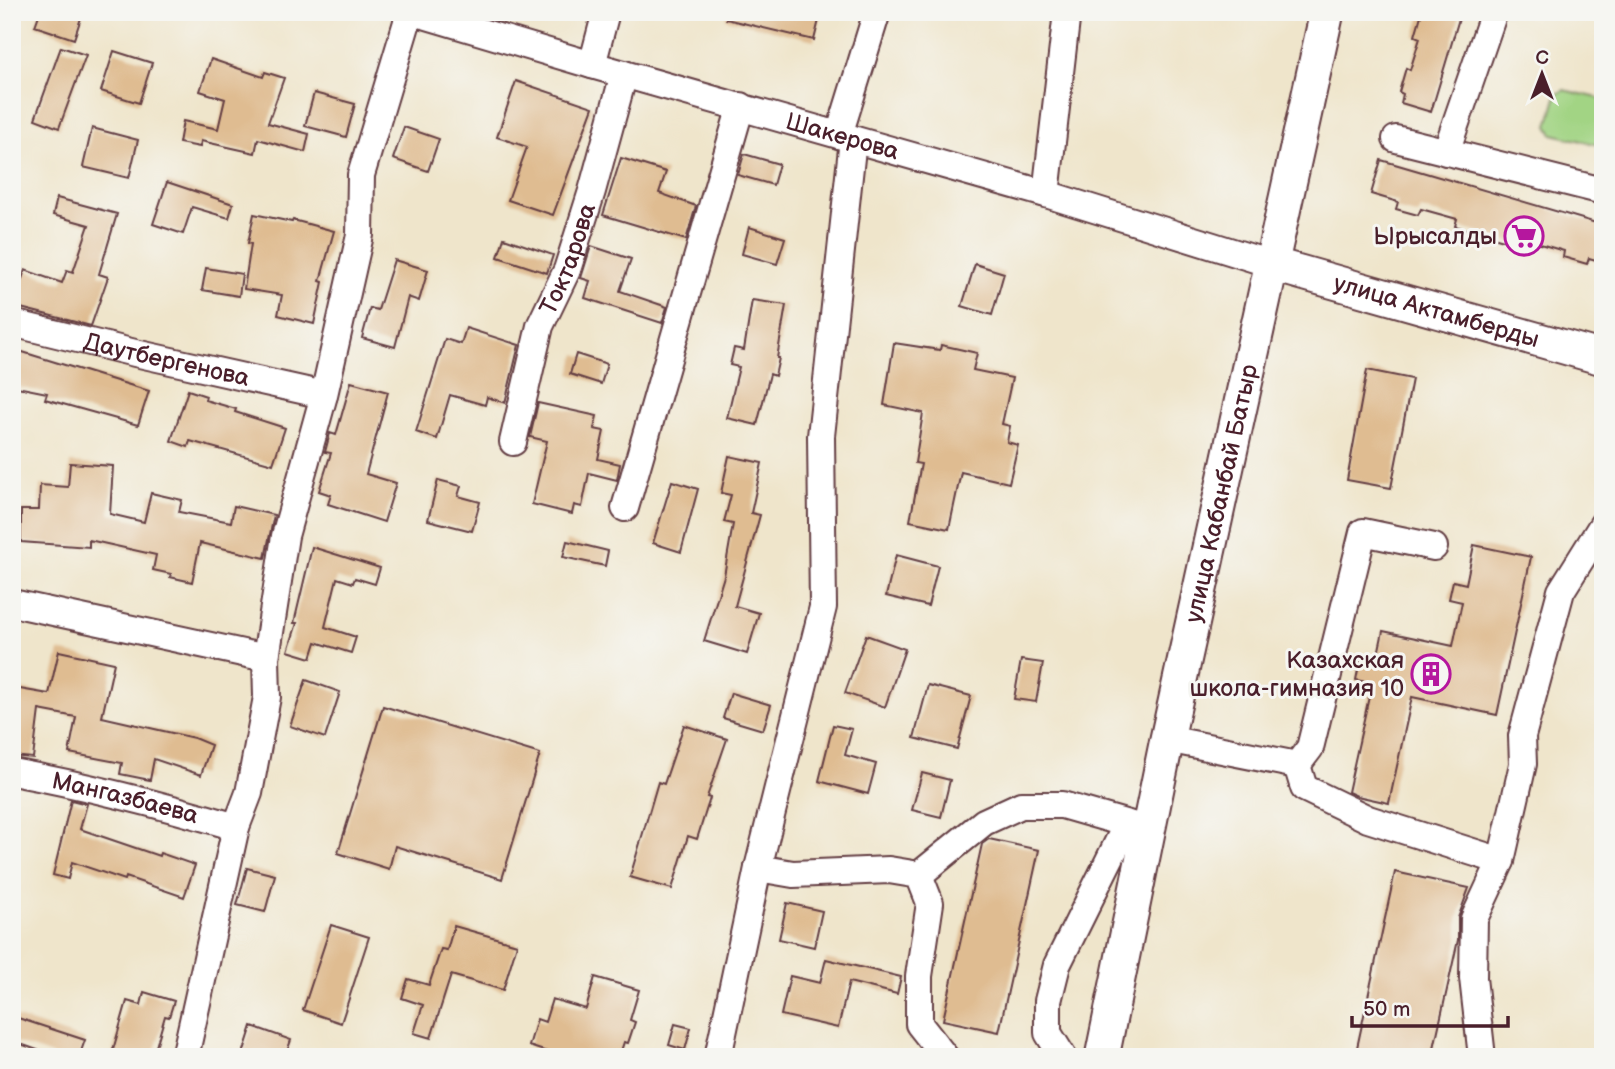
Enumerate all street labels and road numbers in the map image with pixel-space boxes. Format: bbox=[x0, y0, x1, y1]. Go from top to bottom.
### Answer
street label: Шакерова bbox=[782, 107, 902, 166]
street label: Токтарова bbox=[534, 200, 602, 320]
street label: улица Актамберды bbox=[1330, 268, 1542, 354]
street label: Даутбергенова bbox=[81, 327, 252, 393]
street label: улица Кабанбай Батыр bbox=[1179, 361, 1264, 626]
street label: Мангазбаева bbox=[49, 766, 202, 830]

